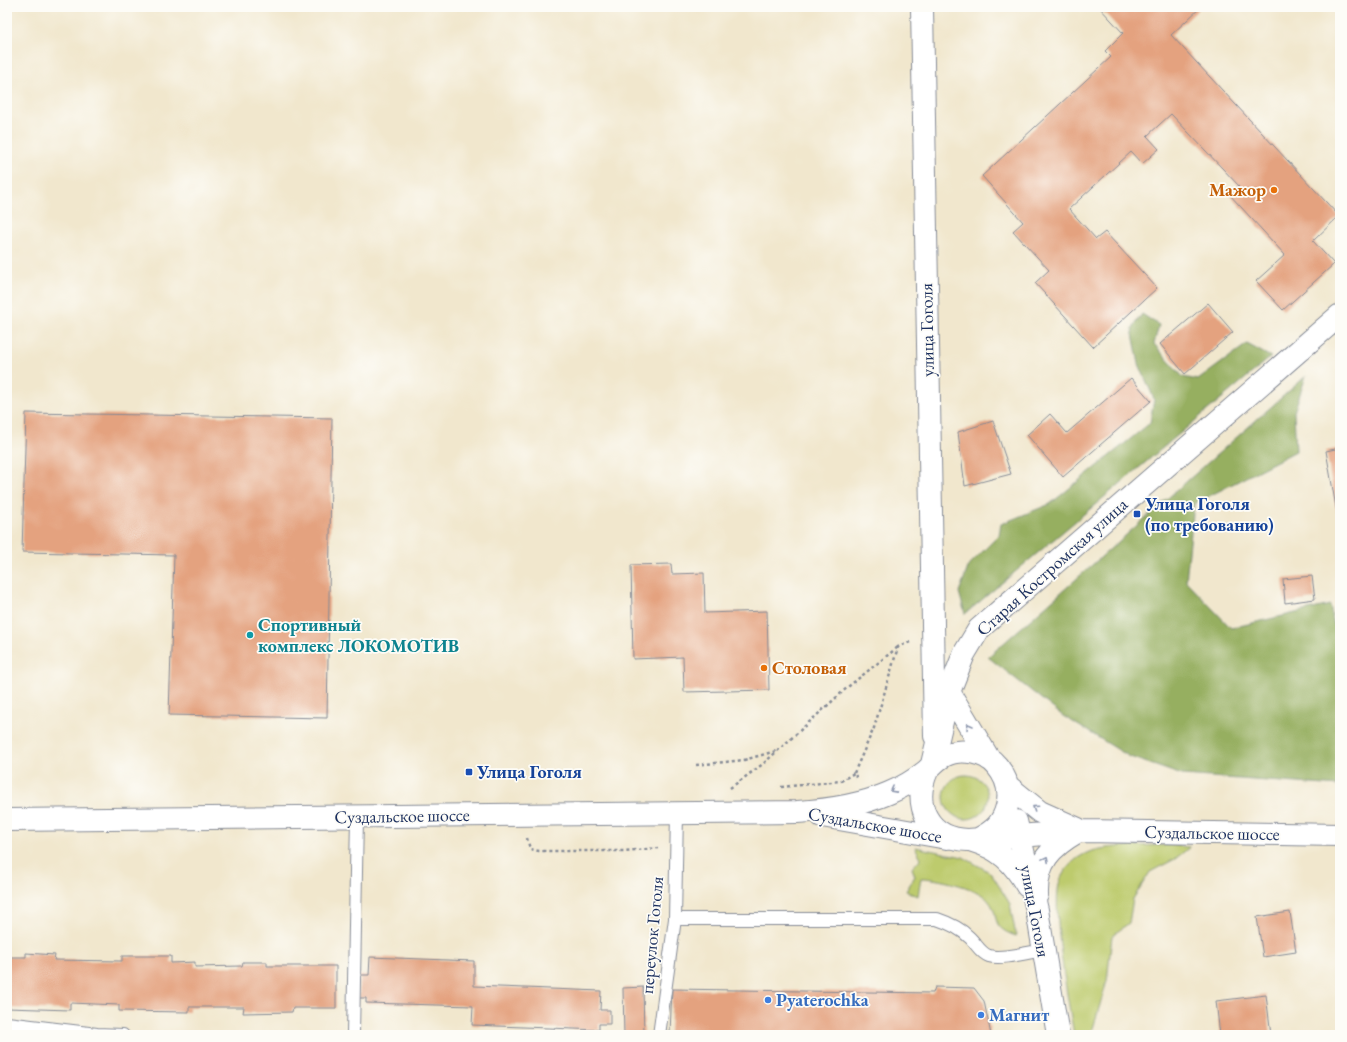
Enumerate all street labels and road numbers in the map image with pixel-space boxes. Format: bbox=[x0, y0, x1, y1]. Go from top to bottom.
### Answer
street label: улица Гоголя bbox=[914, 283, 939, 377]
street label: Старая Костромская улица bbox=[971, 492, 1133, 641]
street label: Суздальское шоссе bbox=[806, 801, 944, 848]
street label: Суздальское шоссе bbox=[334, 803, 470, 828]
street label: Суздальское шоссе bbox=[1144, 820, 1280, 845]
street label: улица Гоголя bbox=[1015, 863, 1056, 959]
street label: переулок Гоголя bbox=[635, 875, 668, 995]

